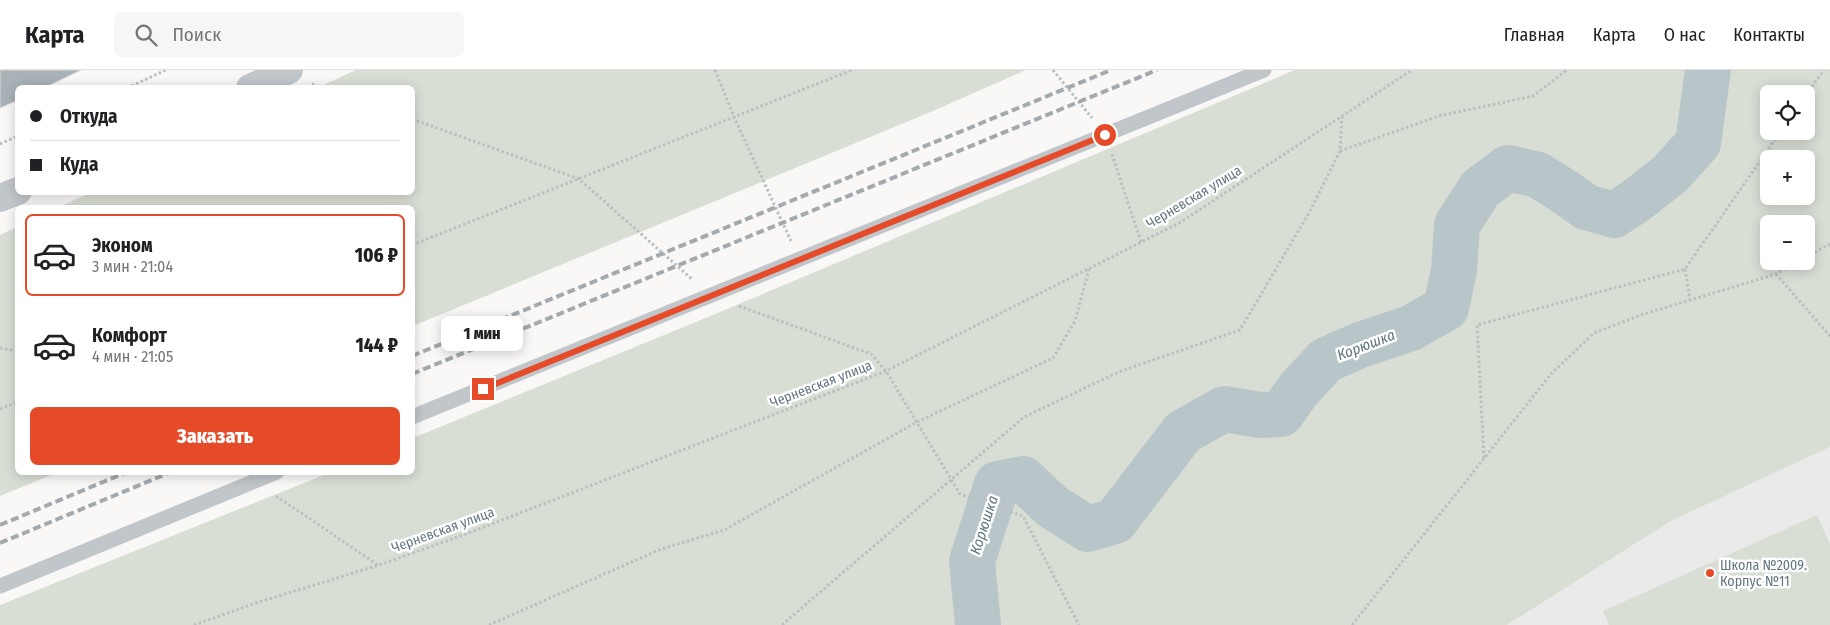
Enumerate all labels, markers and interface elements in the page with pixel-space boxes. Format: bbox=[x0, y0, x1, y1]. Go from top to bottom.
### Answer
search box bbox=[114, 12, 464, 57]
text: Карта bbox=[25, 21, 84, 49]
icon: search bbox=[132, 21, 160, 49]
text: Поиск bbox=[172, 23, 221, 46]
text: Главная bbox=[1504, 24, 1565, 46]
text: Карта bbox=[1593, 24, 1636, 46]
text: О нас bbox=[1664, 24, 1705, 46]
text: Контакты bbox=[1733, 24, 1805, 46]
map controls bbox=[1760, 85, 1815, 270]
button: locate bbox=[1760, 85, 1815, 140]
text: Откуда bbox=[60, 105, 117, 128]
route start bbox=[1094, 124, 1116, 146]
button: + bbox=[1760, 150, 1815, 205]
text: Куда bbox=[60, 153, 98, 176]
street label: Черневская улица bbox=[1143, 162, 1245, 232]
button: − bbox=[1760, 215, 1815, 270]
icon: car bbox=[32, 233, 77, 278]
text: Эконом bbox=[92, 234, 153, 257]
text: 106 ₽ bbox=[355, 244, 398, 267]
text: 3 мин · 21:04 bbox=[92, 257, 173, 276]
callout: 1 мин bbox=[442, 316, 524, 352]
icon: car bbox=[32, 323, 77, 368]
text: Комфорт bbox=[92, 324, 167, 347]
text: 1 мин bbox=[464, 324, 500, 343]
water label: Корюшка bbox=[1334, 326, 1398, 364]
text: 144 ₽ bbox=[356, 334, 398, 357]
text: 4 мин · 21:05 bbox=[92, 347, 173, 366]
street label: Черневская улица bbox=[768, 357, 875, 411]
route end bbox=[472, 378, 494, 400]
button: Заказать bbox=[30, 407, 400, 465]
water label: Корюшка bbox=[966, 493, 1002, 557]
street label: Черневская улица bbox=[389, 504, 497, 556]
place label: Школа №2009. Корпус №11 bbox=[1720, 557, 1807, 590]
marker: Школа №2009. Корпус №11 bbox=[1704, 567, 1716, 579]

